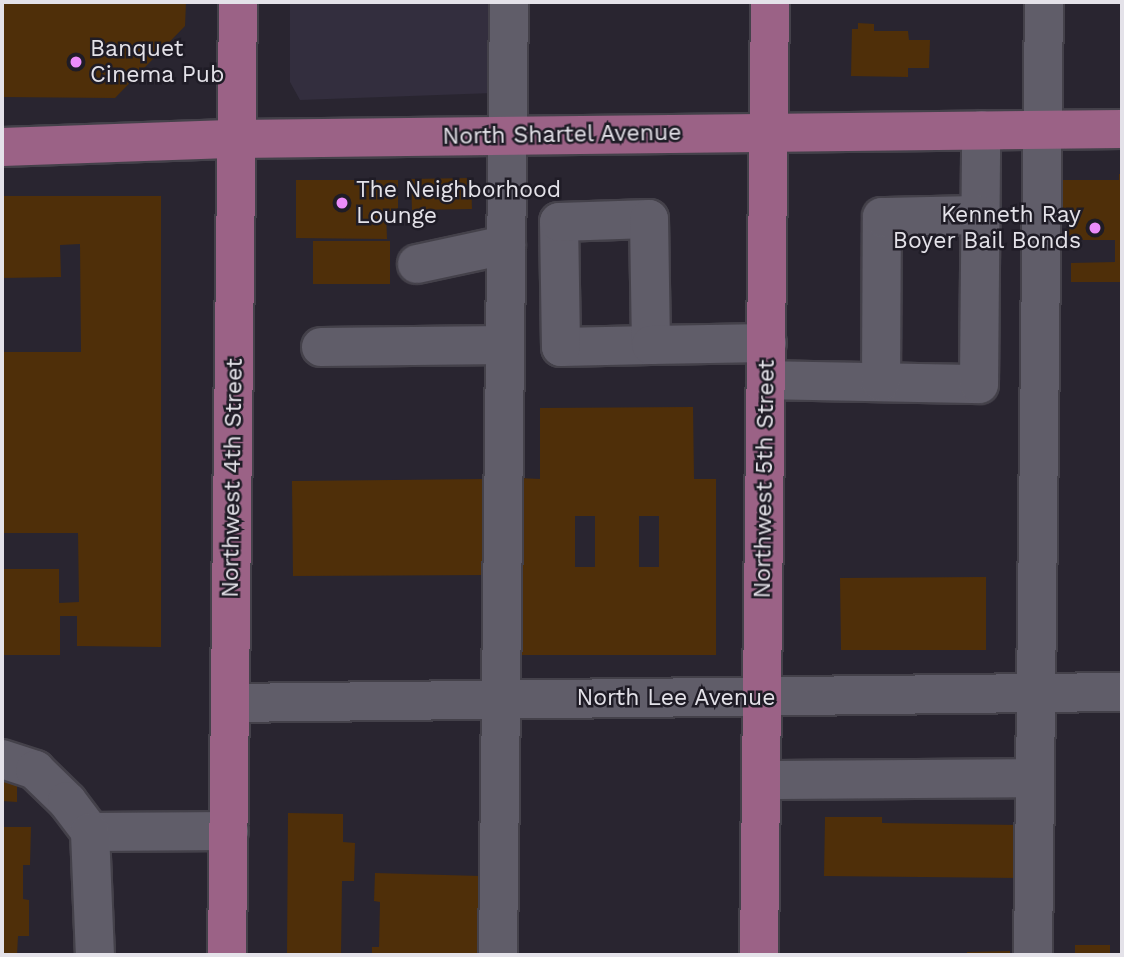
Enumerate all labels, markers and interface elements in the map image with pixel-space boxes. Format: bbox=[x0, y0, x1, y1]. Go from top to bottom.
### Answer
place label: Banquet Cinema Pub bbox=[90, 35, 225, 89]
marker: Banquet Cinema Pub bbox=[68, 54, 84, 70]
street label: North Shartel Avenue bbox=[441, 119, 683, 151]
place label: The Neighborhood Lounge bbox=[356, 176, 561, 230]
marker: The Neighborhood Lounge bbox=[334, 195, 350, 211]
place label: Kenneth Ray Boyer Bail Bonds bbox=[892, 201, 1081, 255]
marker: Kenneth Ray Boyer Bail Bonds bbox=[1087, 220, 1103, 236]
street label: Northwest 4th Street bbox=[217, 358, 249, 598]
street label: Northwest 5th Street bbox=[749, 359, 781, 599]
street label: North Lee Avenue bbox=[576, 684, 776, 712]

